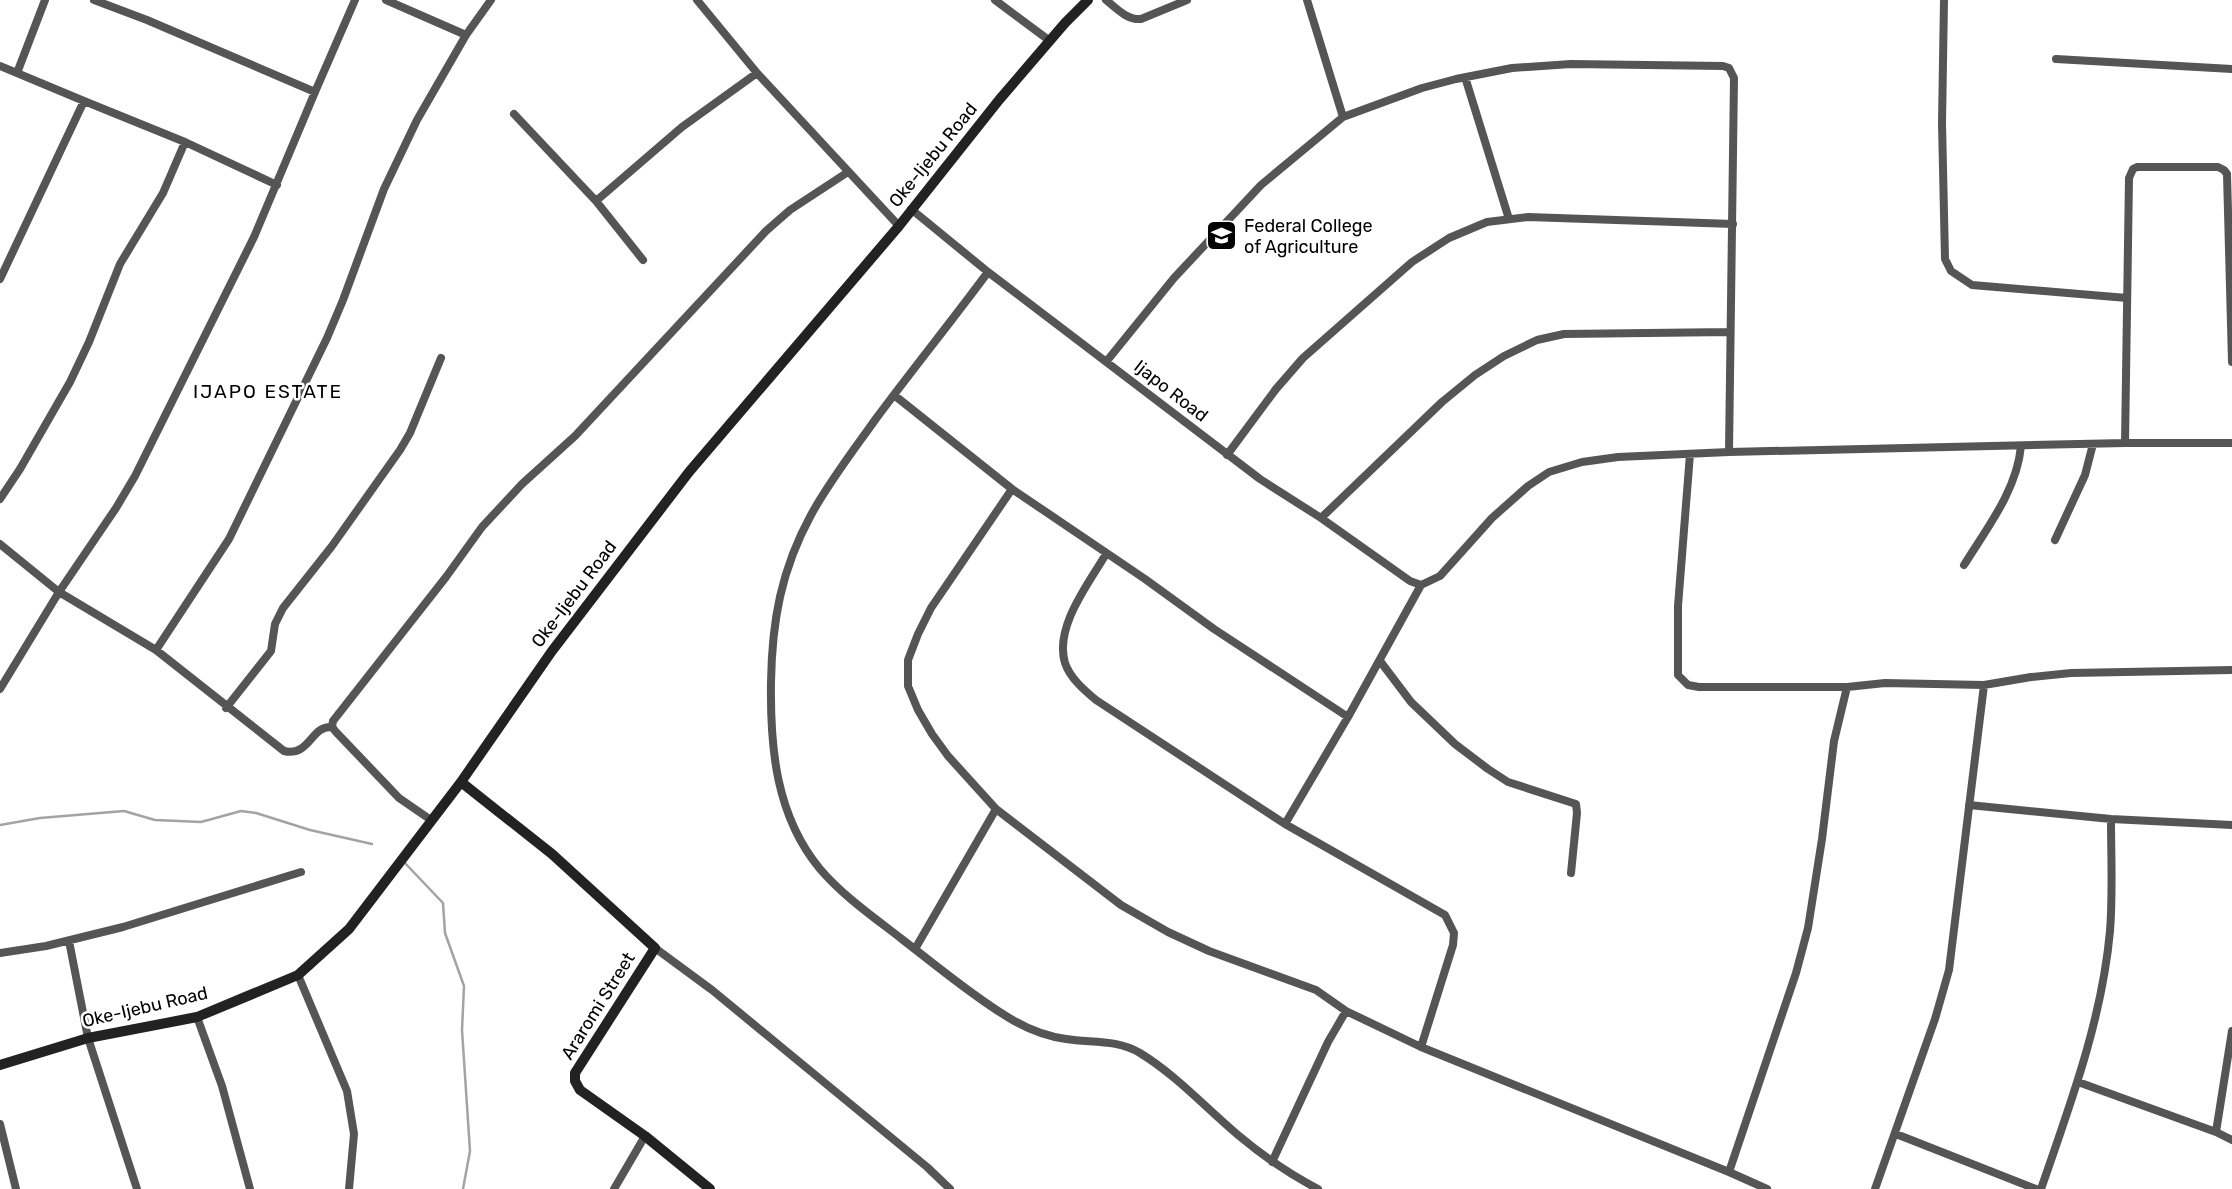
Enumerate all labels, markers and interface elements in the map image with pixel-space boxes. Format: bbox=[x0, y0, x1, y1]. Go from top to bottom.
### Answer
street label: Oke-Ijebu Road bbox=[884, 98, 982, 212]
place label: Federal College of Agriculture bbox=[1244, 215, 1373, 258]
school or university icon: Federal College of Agriculture bbox=[1204, 219, 1238, 253]
street label: Ijapo Road bbox=[1130, 355, 1212, 427]
district label: IJAPO ESTATE bbox=[193, 380, 343, 403]
street label: Oke-Ijebu Road bbox=[527, 536, 621, 652]
street label: Araromi Street bbox=[556, 948, 640, 1064]
street label: Oke-Ijebu Road bbox=[80, 982, 210, 1032]

